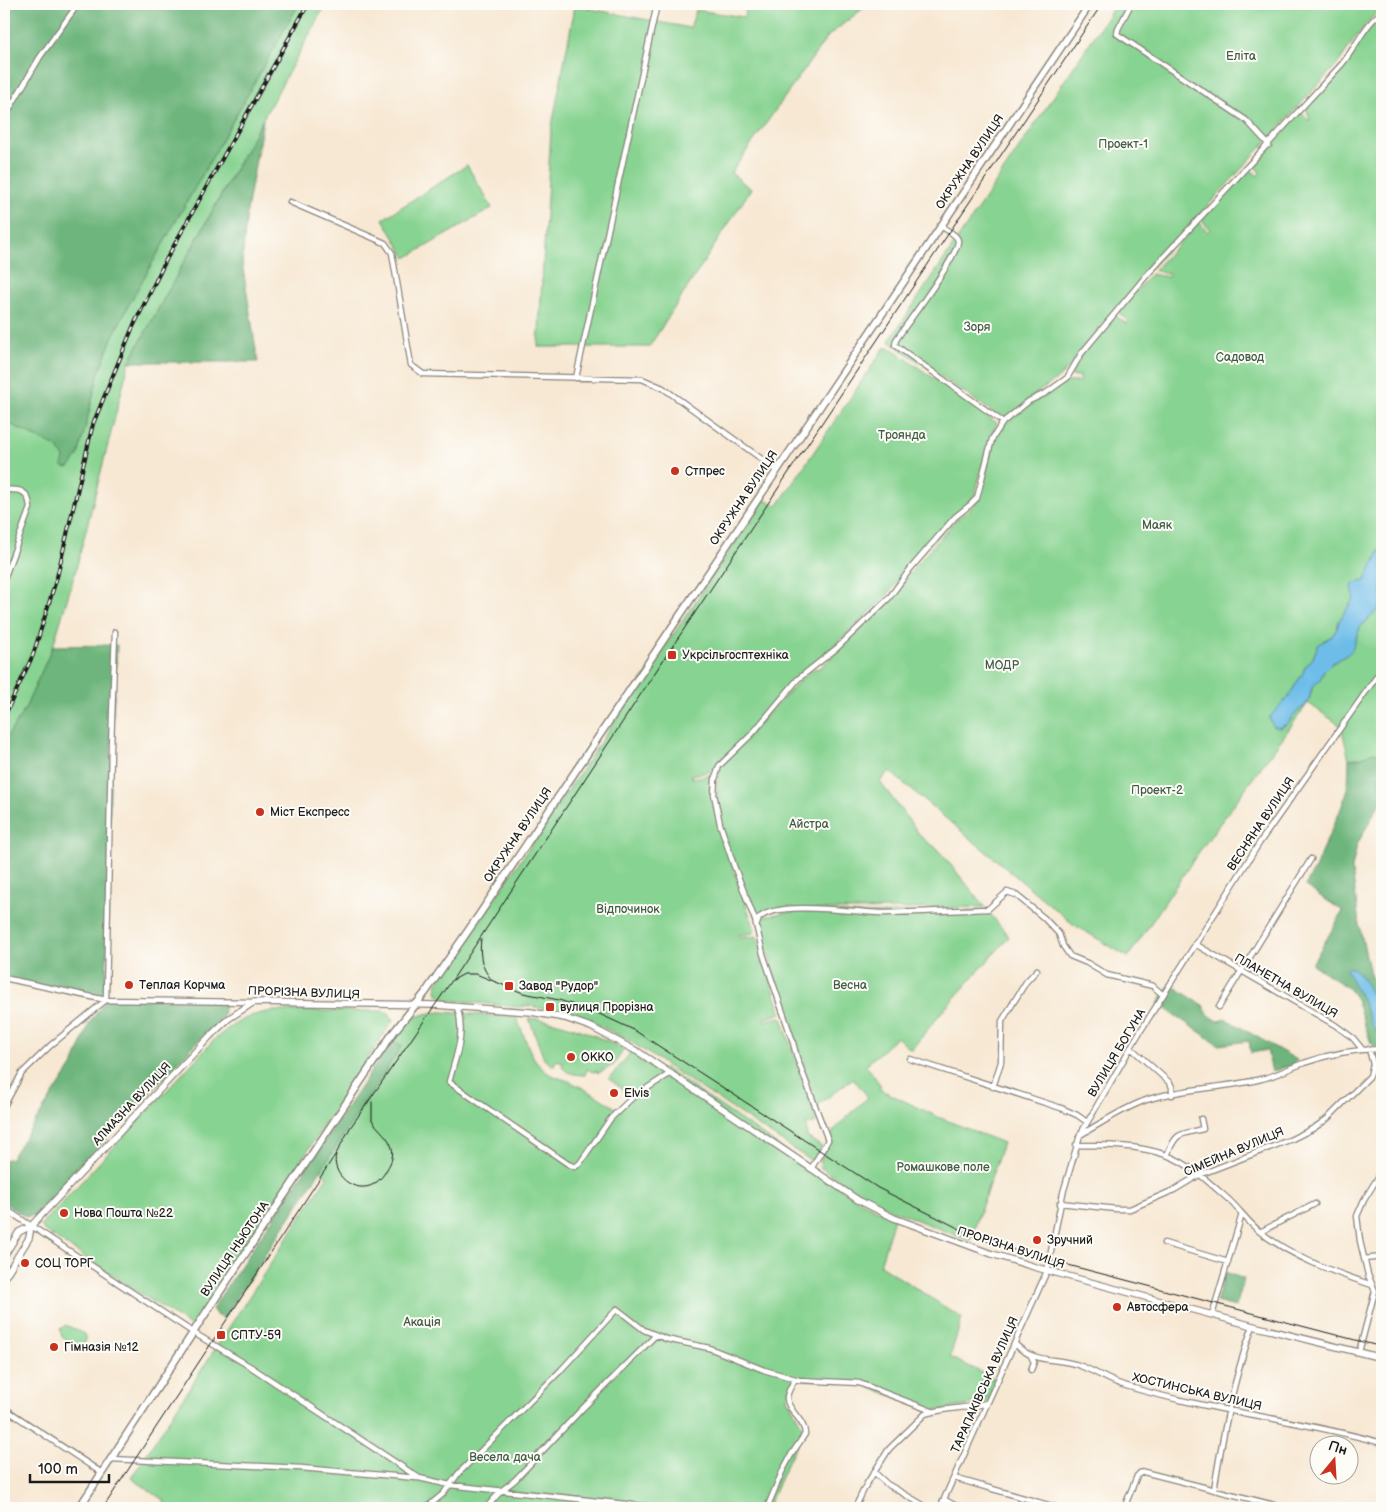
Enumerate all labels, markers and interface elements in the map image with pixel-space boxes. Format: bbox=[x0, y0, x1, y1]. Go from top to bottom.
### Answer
park label: Еліта bbox=[1226, 49, 1256, 64]
street label: ОКРУЖНА ВУЛИЦЯ bbox=[933, 112, 1007, 212]
park label: Проект-1 bbox=[1098, 137, 1148, 152]
park label: Зоря bbox=[964, 320, 991, 335]
park label: Садовод bbox=[1216, 350, 1265, 365]
park label: Троянда bbox=[878, 428, 926, 443]
street label: ОКРУЖНА ВУЛИЦЯ bbox=[707, 448, 781, 548]
place label: Стпрес bbox=[685, 464, 725, 479]
marker: Стпрес bbox=[669, 465, 681, 477]
park label: Маяк bbox=[1142, 518, 1173, 533]
place label: Укрсільгосптехніка bbox=[682, 648, 789, 663]
marker: Укрсільгосптехніка bbox=[666, 649, 678, 661]
park label: МОДР bbox=[985, 658, 1020, 673]
street label: ВЕСНЯНА ВУЛИЦЯ bbox=[1224, 774, 1298, 874]
park label: Проект-2 bbox=[1131, 783, 1183, 798]
street label: ОКРУЖНА ВУЛИЦЯ bbox=[481, 785, 555, 885]
place label: Міст Експресс bbox=[270, 805, 350, 820]
marker: Міст Експресс bbox=[254, 806, 266, 818]
park label: Айстра bbox=[788, 817, 829, 832]
park label: Відпочинок bbox=[596, 902, 660, 917]
street label: ПЛАНЕТНА ВУЛИЦЯ bbox=[1232, 950, 1340, 1022]
place label: Теплая Корчма bbox=[139, 978, 225, 993]
park label: Весна bbox=[833, 978, 867, 993]
marker: Теплая Корчма bbox=[123, 979, 135, 991]
place label: Завод "Рудор" bbox=[519, 979, 598, 994]
marker: Завод "Рудор" bbox=[503, 980, 515, 992]
street label: ПРОРІЗНА ВУЛИЦЯ bbox=[248, 984, 360, 1002]
place label: вулиця Прорізна bbox=[560, 1000, 654, 1015]
marker: вулиця Прорізна bbox=[544, 1001, 556, 1013]
street label: ВУЛИЦЯ БОГУНА bbox=[1085, 1005, 1150, 1100]
place label: ОККО bbox=[581, 1050, 614, 1065]
marker: ОККО bbox=[565, 1051, 577, 1063]
street label: АЛМАЗНА ВУЛИЦЯ bbox=[89, 1059, 174, 1149]
place label: Elvis bbox=[624, 1086, 649, 1101]
marker: Elvis bbox=[608, 1087, 620, 1099]
street label: СІМЕЙНА ВУЛИЦЯ bbox=[1182, 1124, 1286, 1180]
park label: Ромашкове поле bbox=[896, 1160, 990, 1175]
street label: ВУЛИЦЯ НЬЮТОНА bbox=[198, 1198, 273, 1300]
place label: Нова Пошта №22 bbox=[74, 1206, 173, 1221]
marker: Нова Пошта №22 bbox=[58, 1207, 70, 1219]
street label: ПРОРІЗНА ВУЛИЦЯ bbox=[955, 1224, 1067, 1272]
place label: Зручний bbox=[1047, 1233, 1093, 1248]
marker: Зручний bbox=[1031, 1234, 1043, 1246]
place label: СОЦ ТОРГ bbox=[35, 1256, 94, 1271]
marker: СОЦ ТОРГ bbox=[19, 1257, 31, 1269]
place label: Автосфера bbox=[1126, 1300, 1189, 1315]
marker: Автосфера bbox=[1111, 1301, 1123, 1313]
street label: ТАРАПАКІВСЬКА ВУЛИЦЯ bbox=[948, 1314, 1022, 1456]
park label: Акація bbox=[402, 1315, 441, 1330]
place label: СПТУ-59 bbox=[231, 1328, 281, 1343]
marker: СПТУ-59 bbox=[215, 1329, 227, 1341]
place label: Гімназія №12 bbox=[64, 1340, 139, 1355]
marker: Гімназія №12 bbox=[48, 1341, 60, 1353]
street label: ХОСТИНСЬКА ВУЛИЦЯ bbox=[1131, 1370, 1263, 1414]
north arrow bbox=[1308, 1434, 1358, 1484]
text: Пн bbox=[1326, 1437, 1349, 1459]
park label: Весела дача bbox=[469, 1450, 541, 1465]
scale bar bbox=[30, 1452, 109, 1484]
text: 100 m bbox=[38, 1460, 78, 1479]

